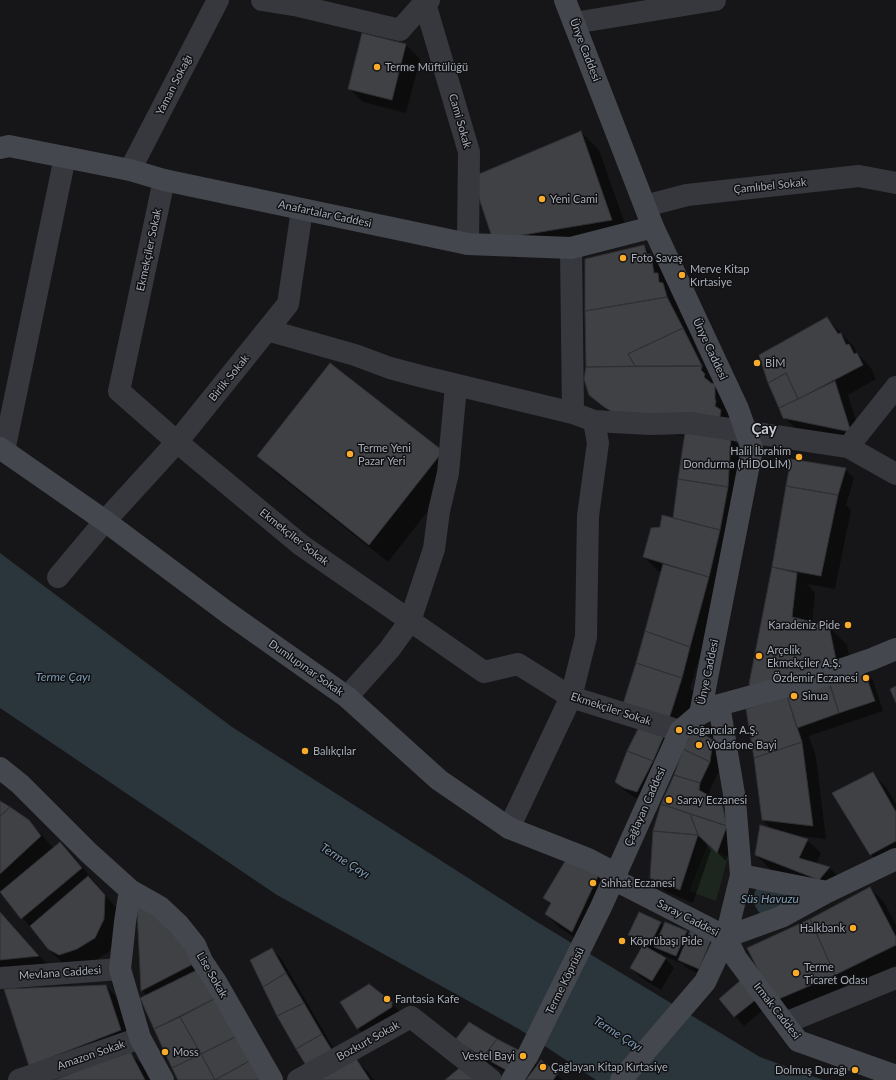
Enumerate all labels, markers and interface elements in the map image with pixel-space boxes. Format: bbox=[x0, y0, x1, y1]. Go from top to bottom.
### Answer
street label: Ünye Caddesi bbox=[567, 17, 603, 83]
street label: Yaman Sokağı bbox=[153, 53, 195, 117]
place label: Terme Müftülüğü bbox=[385, 60, 468, 74]
marker: Terme Müftülüğü bbox=[372, 62, 382, 72]
street label: Cami Sokak bbox=[446, 92, 474, 150]
street label: Çamlıbel Sokak bbox=[733, 176, 807, 196]
place label: Yeni Cami bbox=[550, 192, 598, 206]
marker: Yeni Cami bbox=[537, 194, 547, 204]
street label: Anafartalar Caddesi bbox=[277, 198, 373, 230]
street label: Ekmekçiler Sokak bbox=[134, 208, 164, 292]
place label: Foto Savaş bbox=[631, 251, 683, 265]
marker: Foto Savaş bbox=[618, 253, 628, 263]
place label: Merve Kitap Kırtasiye bbox=[690, 262, 750, 288]
marker: Merve Kitap Kırtasiye bbox=[677, 270, 687, 280]
street label: Ünye Caddesi bbox=[690, 316, 730, 382]
street label: Birlik Sokak bbox=[206, 352, 252, 404]
place label: BİM bbox=[765, 356, 785, 370]
marker: BİM bbox=[752, 358, 762, 368]
district label: Çay bbox=[751, 420, 777, 438]
place label: Terme Yeni Pazar Yeri bbox=[358, 441, 411, 467]
place label: Halil İbrahim Dondurma (HİDOLİM) bbox=[683, 444, 791, 470]
marker: Terme Yeni Pazar Yeri bbox=[345, 449, 355, 459]
marker: Halil İbrahim Dondurma (HİDOLİM) bbox=[794, 452, 804, 462]
street label: Ekmekçiler Sokak bbox=[257, 506, 331, 568]
place label: Karadeniz Pide bbox=[768, 618, 840, 632]
marker: Karadeniz Pide bbox=[843, 620, 853, 630]
street label: Dumlupınar Sokak bbox=[266, 637, 346, 699]
street label: Ünye Caddesi bbox=[695, 638, 721, 706]
place label: Arçelik Ekmekçiler A.Ş. bbox=[767, 643, 841, 669]
marker: Arçelik Ekmekçiler A.Ş. bbox=[754, 651, 764, 661]
water label: Terme Çayı bbox=[35, 670, 91, 684]
place label: Özdemir Eczanesi bbox=[773, 671, 858, 685]
marker: Özdemir Eczanesi bbox=[861, 673, 871, 683]
place label: Sinua bbox=[802, 689, 828, 703]
street label: Ekmekçiler Sokak bbox=[569, 690, 653, 728]
marker: Sinua bbox=[789, 691, 799, 701]
place label: Soğancılar A.Ş. bbox=[687, 723, 758, 737]
marker: Soğancılar A.Ş. bbox=[674, 725, 684, 735]
place label: Vodafone Bayi bbox=[707, 738, 777, 752]
marker: Vodafone Bayi bbox=[694, 740, 704, 750]
place label: Balıkçılar bbox=[313, 744, 356, 758]
marker: Balıkçılar bbox=[300, 746, 310, 756]
street label: Çağlayan Caddesi bbox=[622, 766, 668, 848]
place label: Saray Eczanesi bbox=[677, 793, 747, 807]
marker: Saray Eczanesi bbox=[664, 795, 674, 805]
water label: Terme Çayı bbox=[318, 840, 372, 882]
place label: Sıhhat Eczanesi bbox=[601, 876, 675, 890]
marker: Sıhhat Eczanesi bbox=[588, 878, 598, 888]
water label: Süs Havuzu bbox=[741, 892, 799, 906]
street label: Saray Caddesi bbox=[655, 897, 721, 939]
place label: Halkbank bbox=[800, 921, 845, 935]
marker: Halkbank bbox=[848, 923, 858, 933]
place label: Köprübaşı Pide bbox=[630, 934, 702, 948]
marker: Köprübaşı Pide bbox=[617, 936, 627, 946]
street label: Terme Köprüsü bbox=[543, 945, 587, 1017]
street label: Lise Sokak bbox=[194, 950, 230, 1000]
place label: Terme Ticaret Odası bbox=[804, 960, 868, 986]
street label: Mevlana Caddesi bbox=[19, 964, 101, 982]
marker: Terme Ticaret Odası bbox=[791, 968, 801, 978]
street label: Irmak Caddesi bbox=[751, 980, 803, 1042]
place label: Fantasia Kafe bbox=[395, 992, 459, 1006]
marker: Fantasia Kafe bbox=[382, 994, 392, 1004]
water label: Terme Çayı bbox=[591, 1013, 645, 1055]
street label: Bozkurt Sokak bbox=[334, 1018, 402, 1064]
street label: Amazon Sokak bbox=[55, 1037, 127, 1073]
place label: Moss bbox=[173, 1045, 199, 1059]
marker: Moss bbox=[160, 1047, 170, 1057]
place label: Vestel Bayi bbox=[462, 1049, 515, 1063]
marker: Vestel Bayi bbox=[518, 1051, 528, 1061]
place label: Çağlayan Kitap Kırtasiye bbox=[551, 1060, 668, 1074]
marker: Çağlayan Kitap Kırtasiye bbox=[538, 1062, 548, 1072]
place label: Dolmuş Durağı bbox=[775, 1063, 847, 1077]
marker: Dolmuş Durağı bbox=[850, 1065, 860, 1075]

